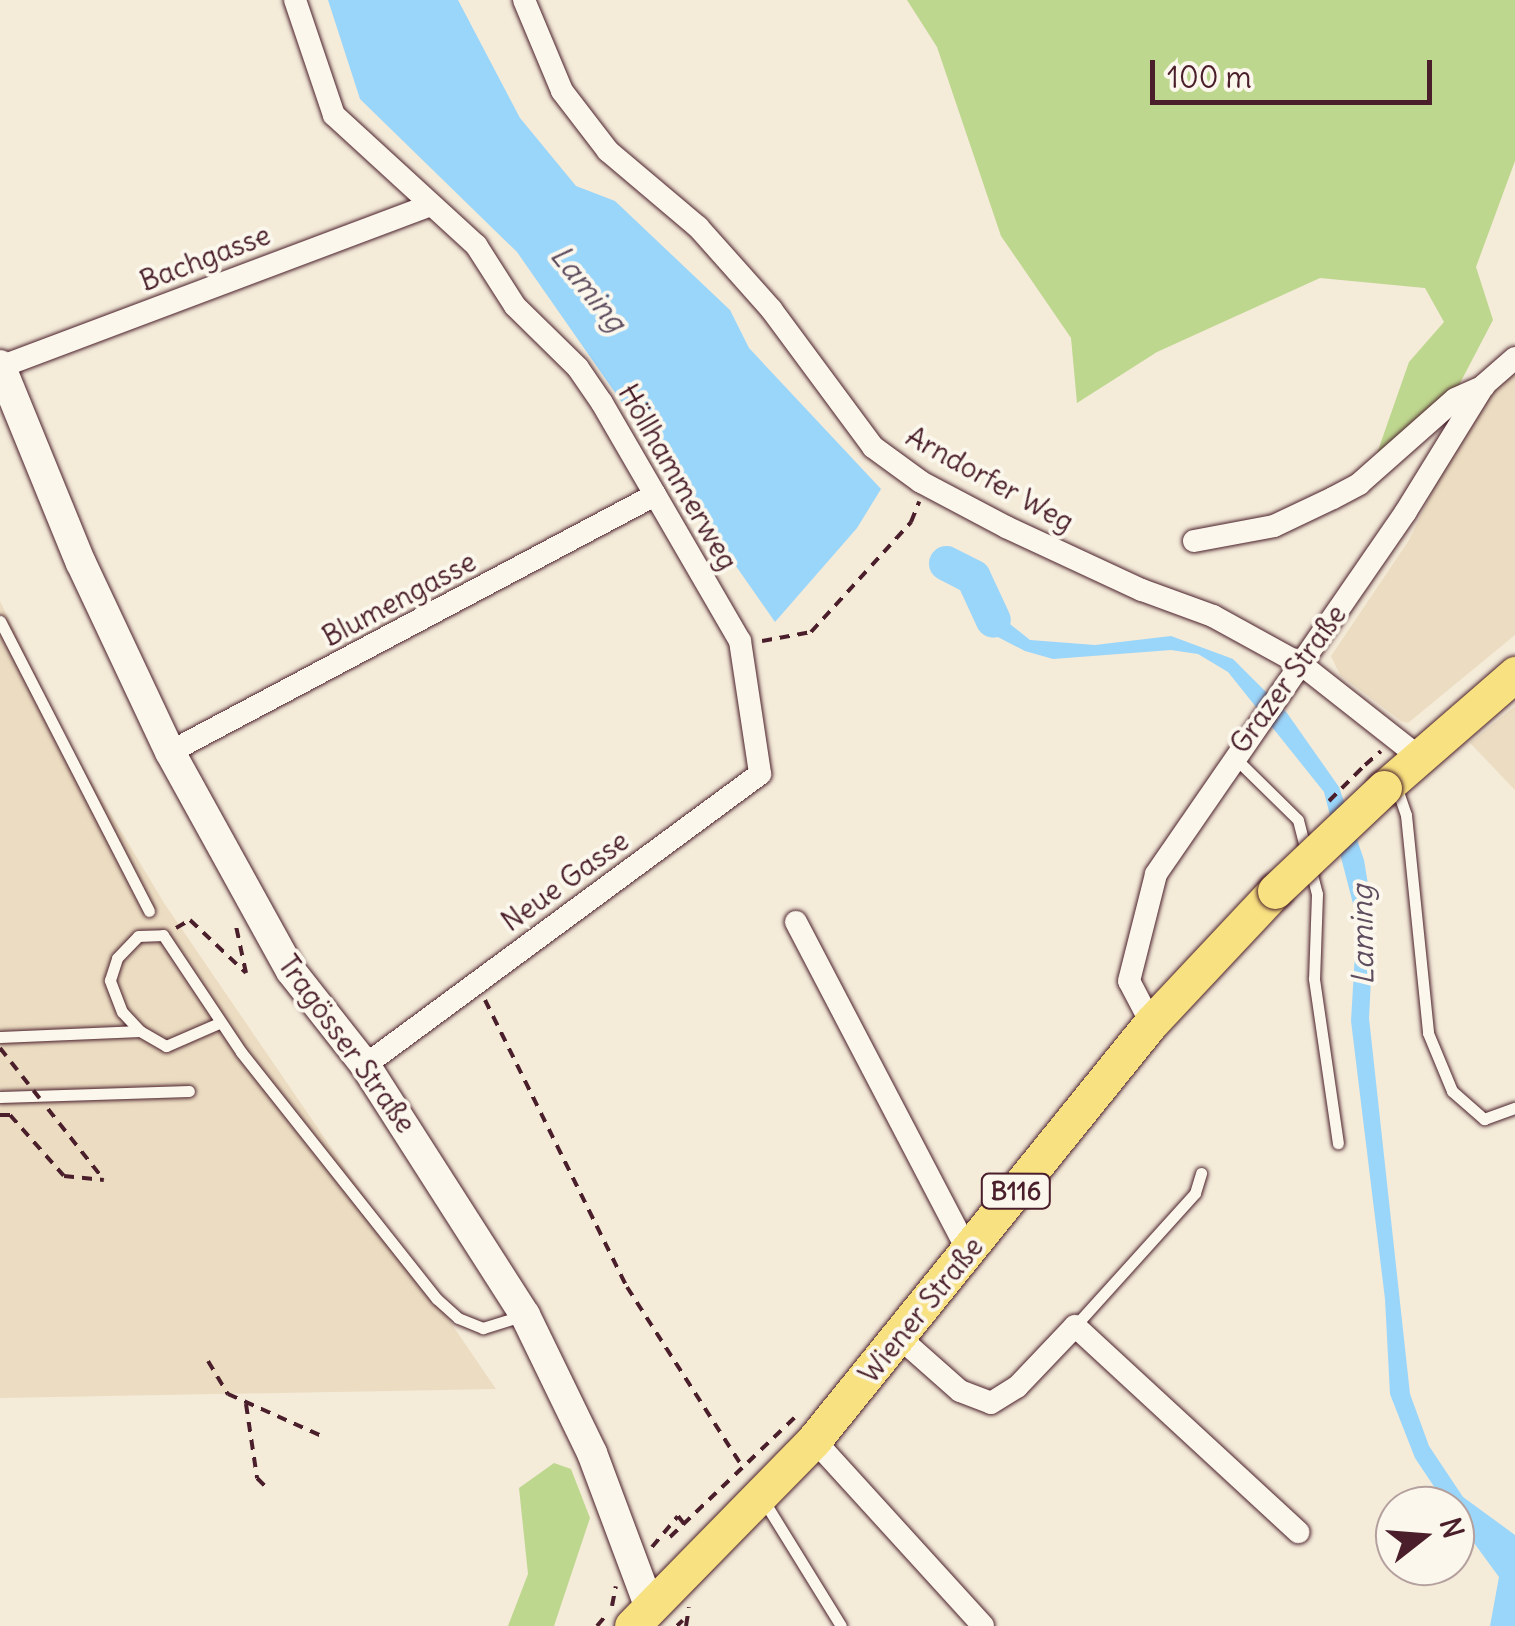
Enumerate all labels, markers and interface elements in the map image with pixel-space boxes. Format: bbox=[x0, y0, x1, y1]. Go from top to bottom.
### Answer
scale bar bbox=[1155, 40, 1438, 102]
text: 100 m bbox=[1167, 58, 1252, 96]
street label: Bachgasse bbox=[135, 218, 275, 298]
water label: Laming bbox=[543, 238, 635, 338]
street label: Höllhammerweg bbox=[611, 378, 745, 576]
street label: Arndorfer Weg bbox=[901, 419, 1079, 539]
street label: Blumengasse bbox=[317, 544, 481, 654]
street label: Grazer Straße bbox=[1223, 598, 1353, 760]
street label: Neue Gasse bbox=[495, 824, 635, 938]
water label: Laming bbox=[1343, 885, 1381, 985]
street label: Tragösser Straße bbox=[271, 948, 423, 1140]
road number: B116 bbox=[978, 1171, 1054, 1211]
street label: Wiener Straße bbox=[852, 1230, 990, 1390]
north arrow bbox=[1375, 1486, 1475, 1586]
text: N bbox=[1432, 1513, 1472, 1542]

